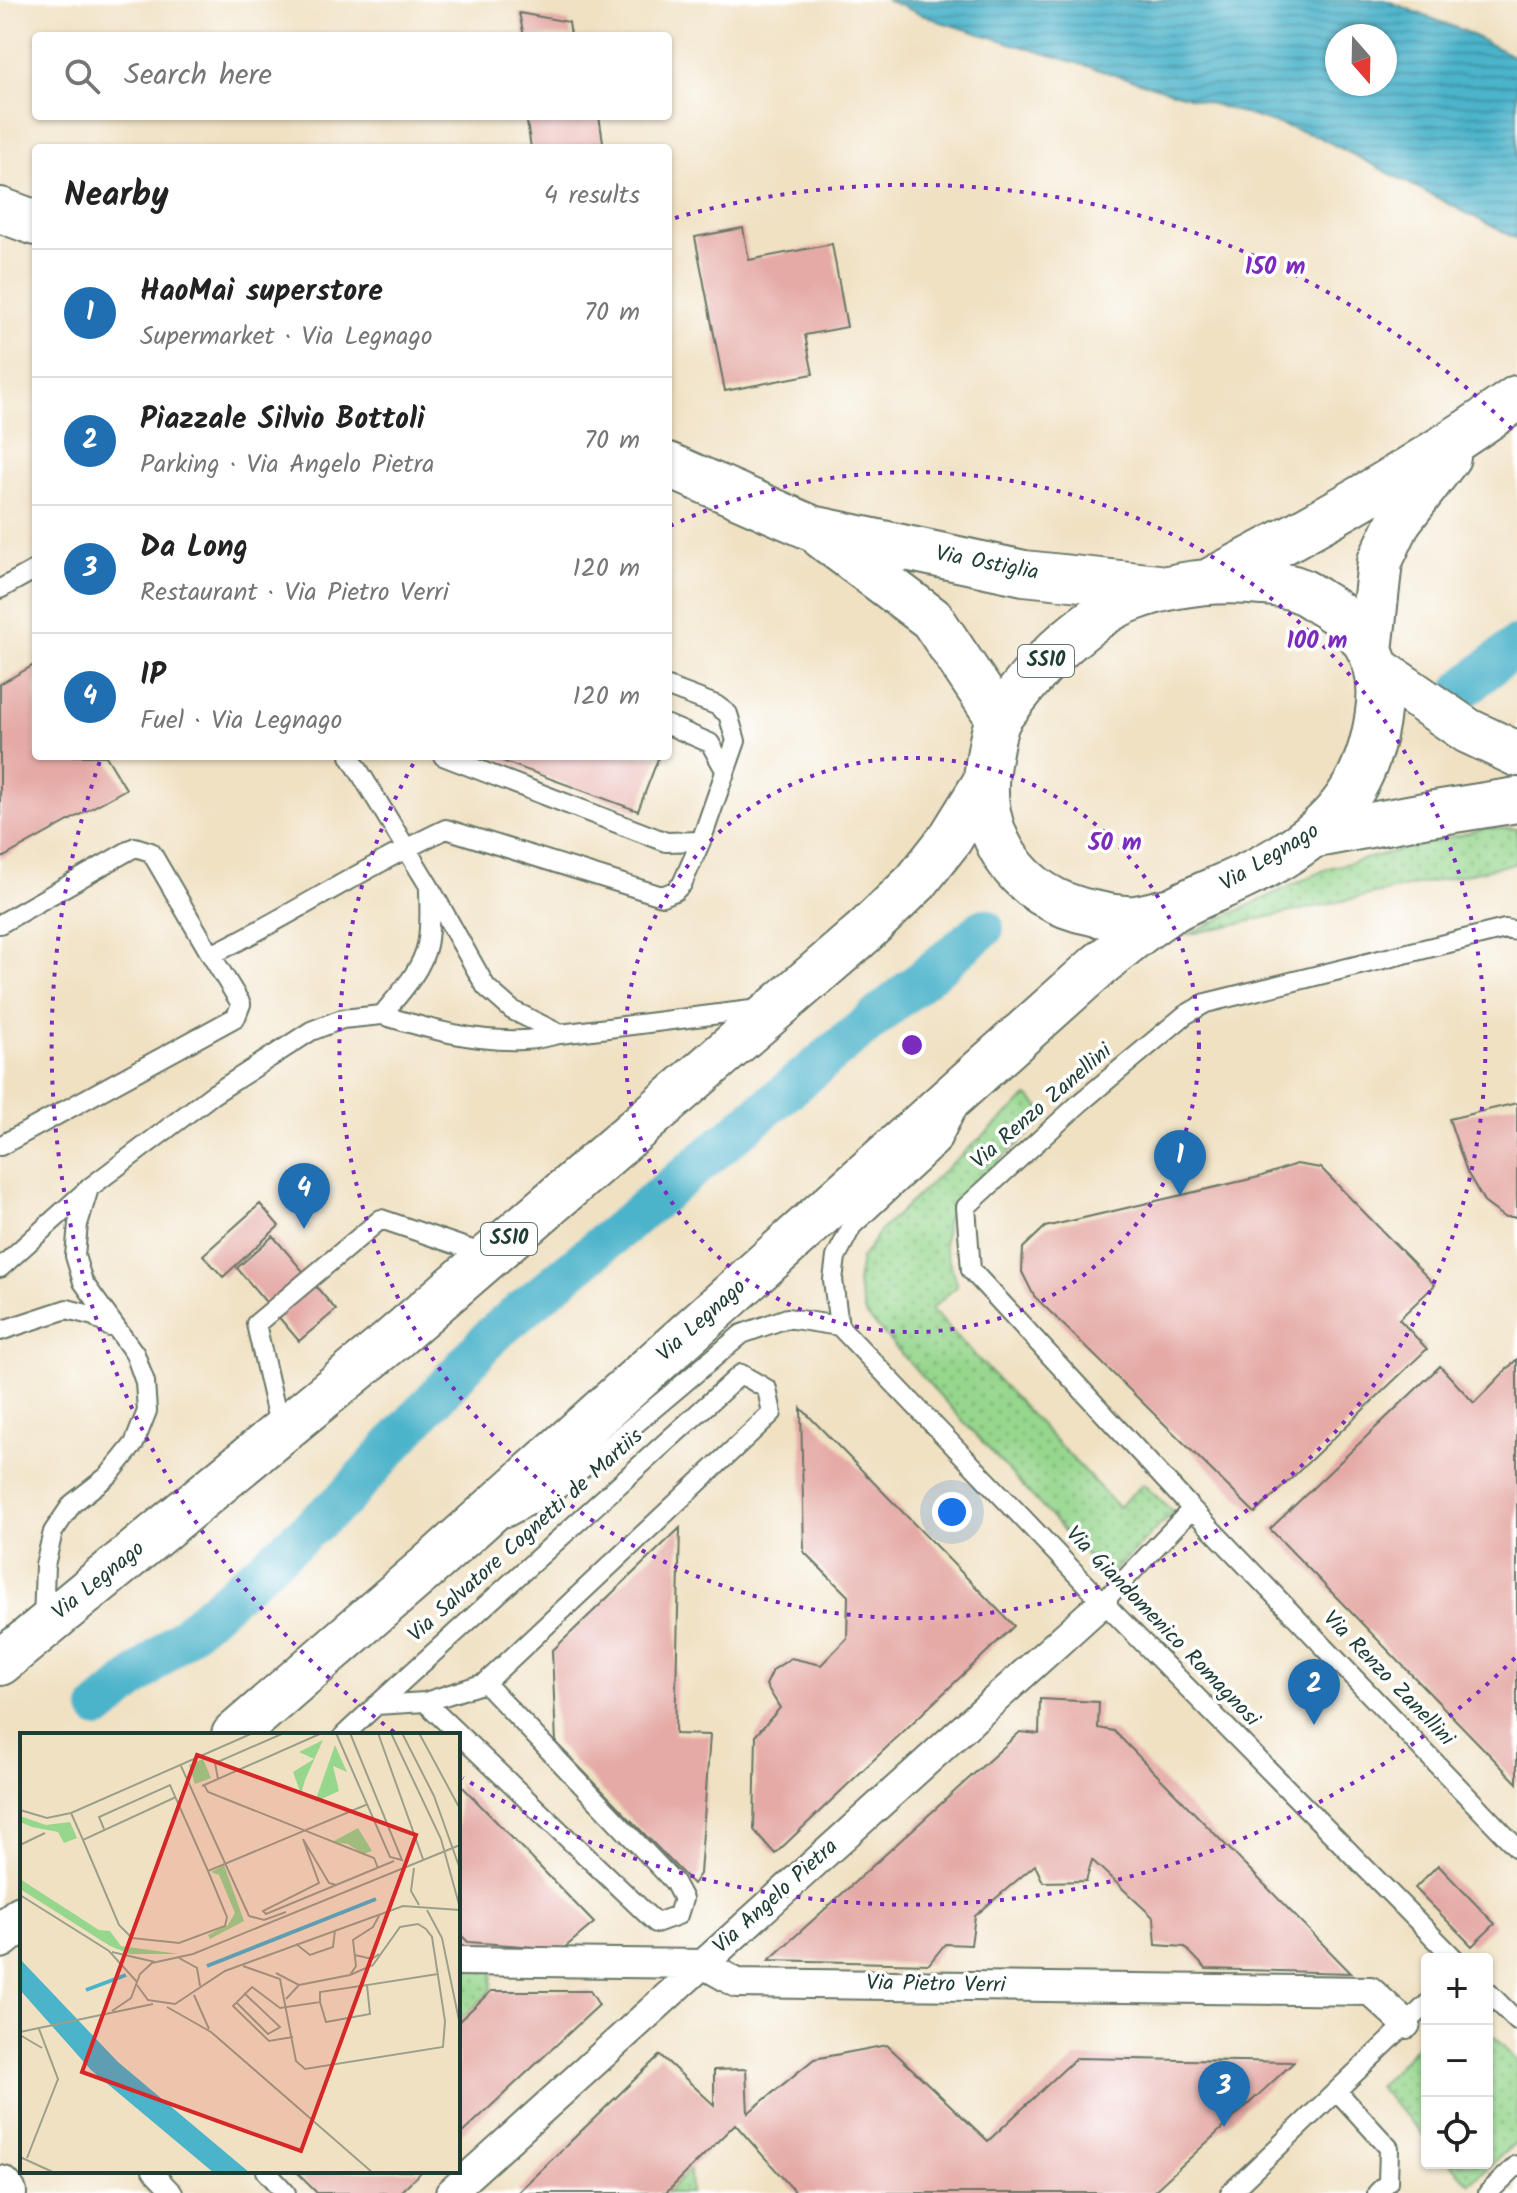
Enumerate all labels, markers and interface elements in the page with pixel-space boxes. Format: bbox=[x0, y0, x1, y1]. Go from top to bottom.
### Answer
north arrow bbox=[1325, 24, 1397, 96]
search box bbox=[32, 32, 672, 120]
text: Search here bbox=[124, 52, 272, 100]
icon: search bbox=[60, 54, 104, 98]
text: Nearby bbox=[64, 169, 169, 223]
text: 4 results bbox=[544, 175, 640, 217]
text: 150 m bbox=[1245, 248, 1305, 287]
text: HaoMai superstore bbox=[140, 268, 383, 316]
text: 1 bbox=[86, 292, 94, 334]
text: 70 m bbox=[584, 292, 640, 334]
text: Supermarket · Via Legnago bbox=[140, 316, 433, 358]
text: Piazzale Silvio Bottoli bbox=[140, 396, 425, 444]
text: 2 bbox=[82, 420, 98, 462]
text: 70 m bbox=[584, 420, 640, 462]
text: Parking · Via Angelo Pietra bbox=[140, 444, 434, 486]
text: Da Long bbox=[140, 524, 248, 572]
street label: Via Ostiglia bbox=[933, 537, 1041, 591]
text: 3 bbox=[83, 548, 97, 590]
text: 120 m bbox=[573, 548, 640, 590]
text: Restaurant · Via Pietro Verri bbox=[140, 572, 449, 614]
text: 100 m bbox=[1287, 622, 1347, 661]
road number: SS10 bbox=[1018, 645, 1074, 677]
text: IP bbox=[140, 652, 166, 700]
text: 4 bbox=[83, 676, 97, 718]
text: 120 m bbox=[573, 676, 640, 718]
text: Fuel · Via Legnago bbox=[140, 700, 342, 742]
street label: Via Legnago bbox=[1213, 814, 1327, 902]
text: 50 m bbox=[1087, 824, 1142, 863]
centre of rings bbox=[898, 1031, 926, 1059]
street label: Via Renzo Zanellini bbox=[964, 1035, 1121, 1178]
pin: 1 bbox=[1154, 1130, 1206, 1196]
pin: 4 bbox=[278, 1163, 330, 1229]
road number: SS10 bbox=[481, 1223, 537, 1255]
street label: Via Legnago bbox=[649, 1271, 755, 1371]
street label: Via Salvatore Cognetti de Martiis bbox=[400, 1420, 652, 1652]
your location bbox=[932, 1492, 972, 1532]
street label: Via Giandomenico Romagnosi bbox=[1056, 1518, 1268, 1736]
street label: Via Legnago bbox=[45, 1532, 153, 1629]
street label: Via Renzo Zanellini bbox=[1314, 1603, 1463, 1756]
pin: 2 bbox=[1288, 1659, 1340, 1725]
inset map bbox=[20, 1733, 460, 2173]
street label: Via Angelo Pietra bbox=[705, 1831, 847, 1963]
map controls bbox=[1421, 1953, 1493, 2169]
button: + bbox=[1421, 1953, 1493, 2025]
street label: Via Pietro Verri bbox=[866, 1966, 1007, 2004]
button: − bbox=[1421, 2025, 1493, 2097]
pin: 3 bbox=[1198, 2061, 1250, 2127]
button: locate bbox=[1421, 2097, 1493, 2169]

